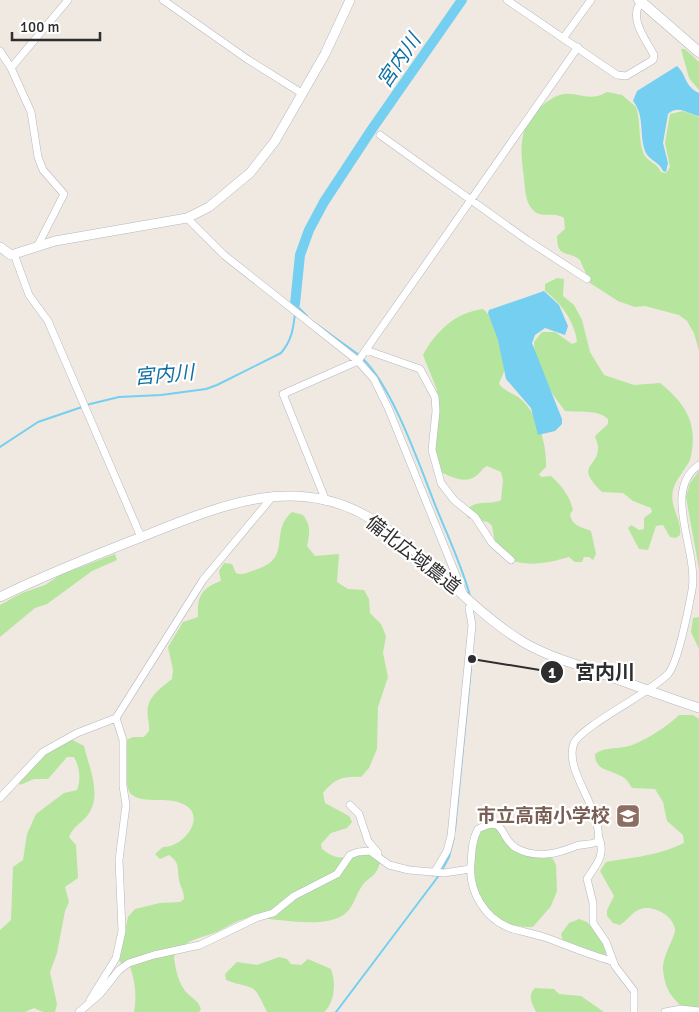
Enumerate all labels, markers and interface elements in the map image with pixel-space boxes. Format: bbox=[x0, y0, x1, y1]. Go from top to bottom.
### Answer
scale bar bbox=[12, 10, 100, 42]
text: 100 m bbox=[20, 18, 60, 36]
water label: 宮内川 bbox=[372, 27, 427, 93]
water label: 宮内川 bbox=[133, 360, 197, 390]
street label: 備北広域農道 bbox=[361, 510, 465, 600]
callout: 宮内川 bbox=[540, 655, 645, 690]
text: 宮内川 bbox=[575, 660, 635, 685]
text: 1 bbox=[548, 664, 556, 682]
school or university icon: 市立高南小学校 bbox=[615, 803, 641, 829]
place label: 市立高南小学校 bbox=[477, 804, 610, 828]

